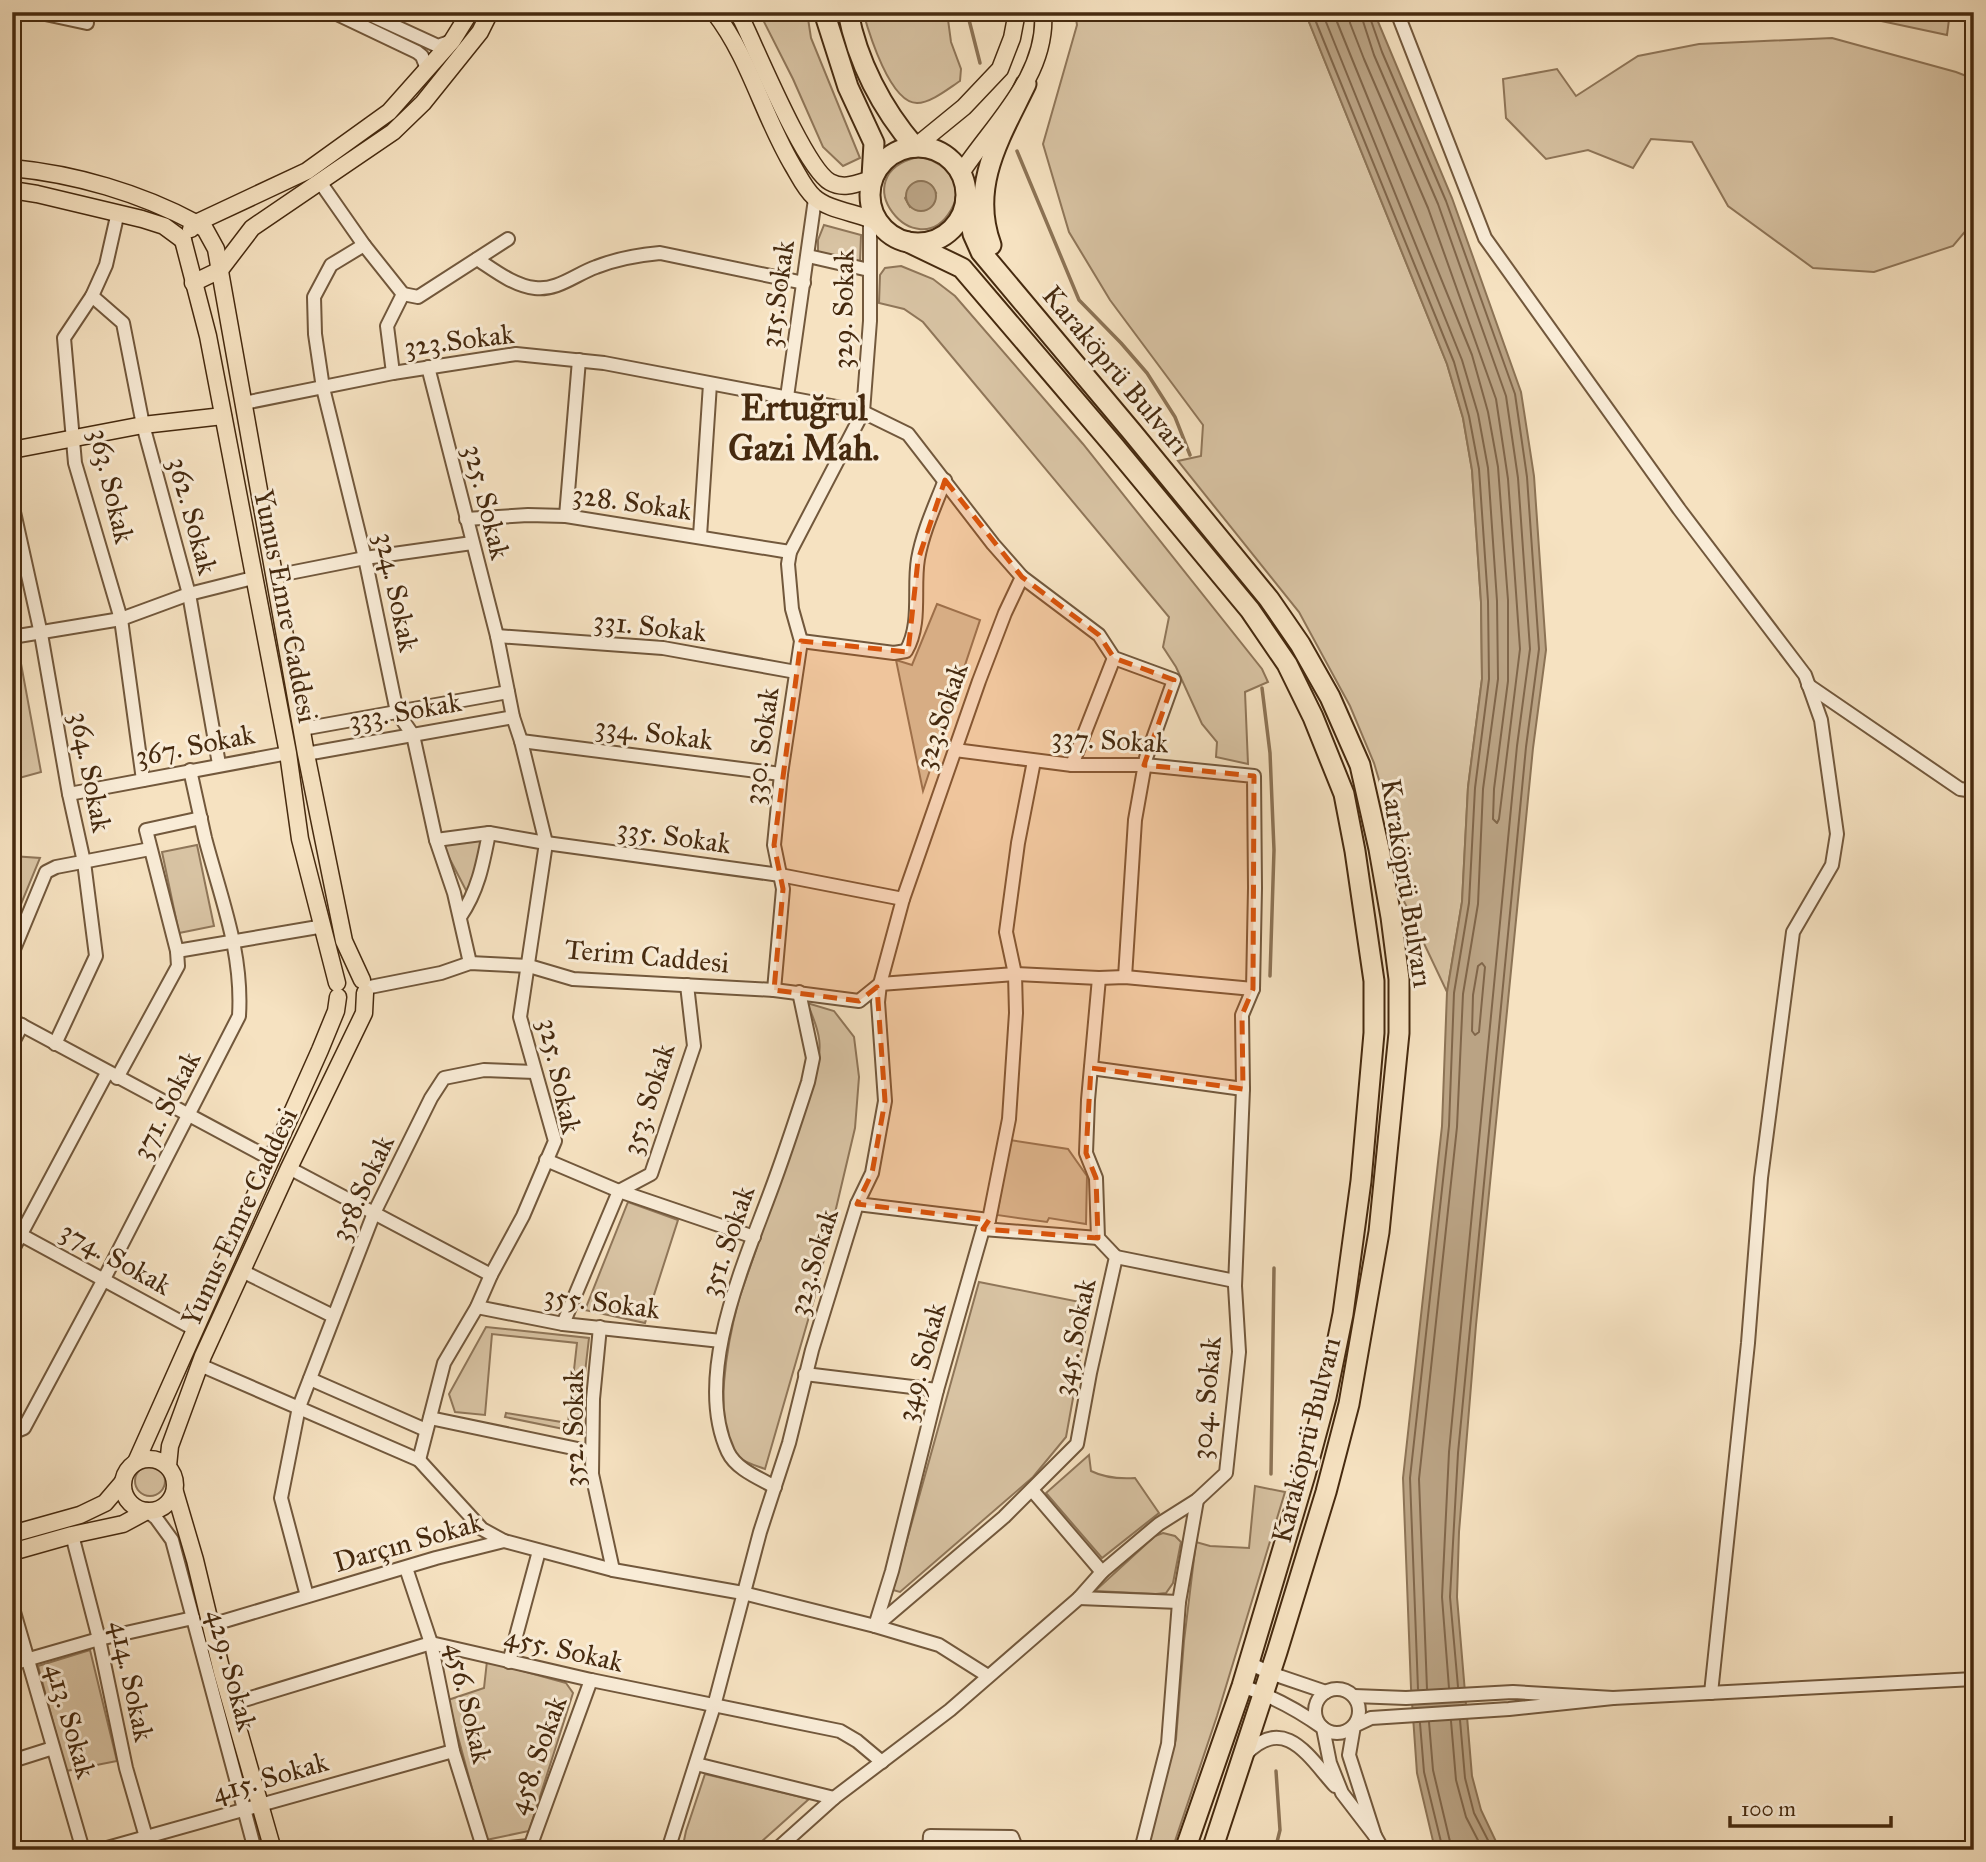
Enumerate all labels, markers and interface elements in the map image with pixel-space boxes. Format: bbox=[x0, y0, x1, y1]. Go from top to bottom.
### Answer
street label: 315.Sokak bbox=[752, 238, 802, 350]
street label: 329. Sokak bbox=[824, 249, 862, 369]
street label: Karaköprü Bulvarı bbox=[1035, 278, 1197, 462]
street label: 323.Sokak bbox=[402, 316, 516, 364]
district label: Ertuğrul Gazi Mah. bbox=[728, 387, 880, 470]
street label: 363. Sokak bbox=[82, 425, 142, 547]
street label: 325. Sokak bbox=[456, 441, 518, 563]
street label: 362. Sokak bbox=[161, 454, 225, 578]
street label: 328. Sokak bbox=[570, 476, 694, 528]
street label: Yunus Emre Caddesi bbox=[246, 486, 326, 726]
street label: 324. Sokak bbox=[367, 529, 427, 655]
street label: 331. Sokak bbox=[592, 603, 708, 649]
street label: 323.Sokak bbox=[907, 658, 975, 774]
street label: 333. Sokak bbox=[346, 684, 464, 738]
street label: 330. Sokak bbox=[735, 685, 787, 807]
street label: 334. Sokak bbox=[593, 708, 715, 758]
street label: 364. Sokak bbox=[62, 709, 120, 835]
street label: 367. Sokak bbox=[133, 716, 257, 774]
street label: 337. Sokak bbox=[1051, 719, 1169, 761]
street label: Karaköprü Bulvarı bbox=[1373, 776, 1441, 990]
street label: 335. Sokak bbox=[615, 811, 733, 861]
street label: Terim Caddesi bbox=[563, 931, 731, 981]
street label: 325. Sokak bbox=[531, 1015, 589, 1137]
street label: 353. Sokak bbox=[614, 1039, 682, 1159]
street label: 371. Sokak bbox=[124, 1045, 208, 1165]
street label: Yunus Emre Caddesi bbox=[173, 1102, 305, 1332]
street label: 358.Sokak bbox=[322, 1129, 402, 1247]
street label: 351. Sokak bbox=[692, 1181, 762, 1301]
street label: 323.Sokak bbox=[780, 1204, 846, 1320]
street label: 374. Sokak bbox=[54, 1213, 178, 1303]
street label: 345. Sokak bbox=[1045, 1275, 1103, 1399]
street label: 355. Sokak bbox=[542, 1278, 662, 1326]
street label: 349. Sokak bbox=[888, 1299, 954, 1425]
street label: Karaköprü Bulvarı bbox=[1264, 1333, 1349, 1546]
street label: 304. Sokak bbox=[1183, 1335, 1229, 1461]
street label: 352. Sokak bbox=[556, 1369, 591, 1487]
street label: Darçın Sokak bbox=[330, 1504, 486, 1580]
street label: 429. Sokak bbox=[199, 1605, 265, 1735]
street label: 414. Sokak bbox=[102, 1617, 162, 1745]
street label: 455. Sokak bbox=[501, 1618, 627, 1680]
street label: 456. Sokak bbox=[438, 1639, 500, 1767]
street label: 413. Sokak bbox=[38, 1660, 104, 1782]
street label: 458. Sokak bbox=[499, 1691, 575, 1819]
street label: 415. Sokak bbox=[208, 1744, 332, 1810]
scale bar bbox=[1730, 1785, 1892, 1829]
text: 100 m bbox=[1741, 1796, 1796, 1822]

